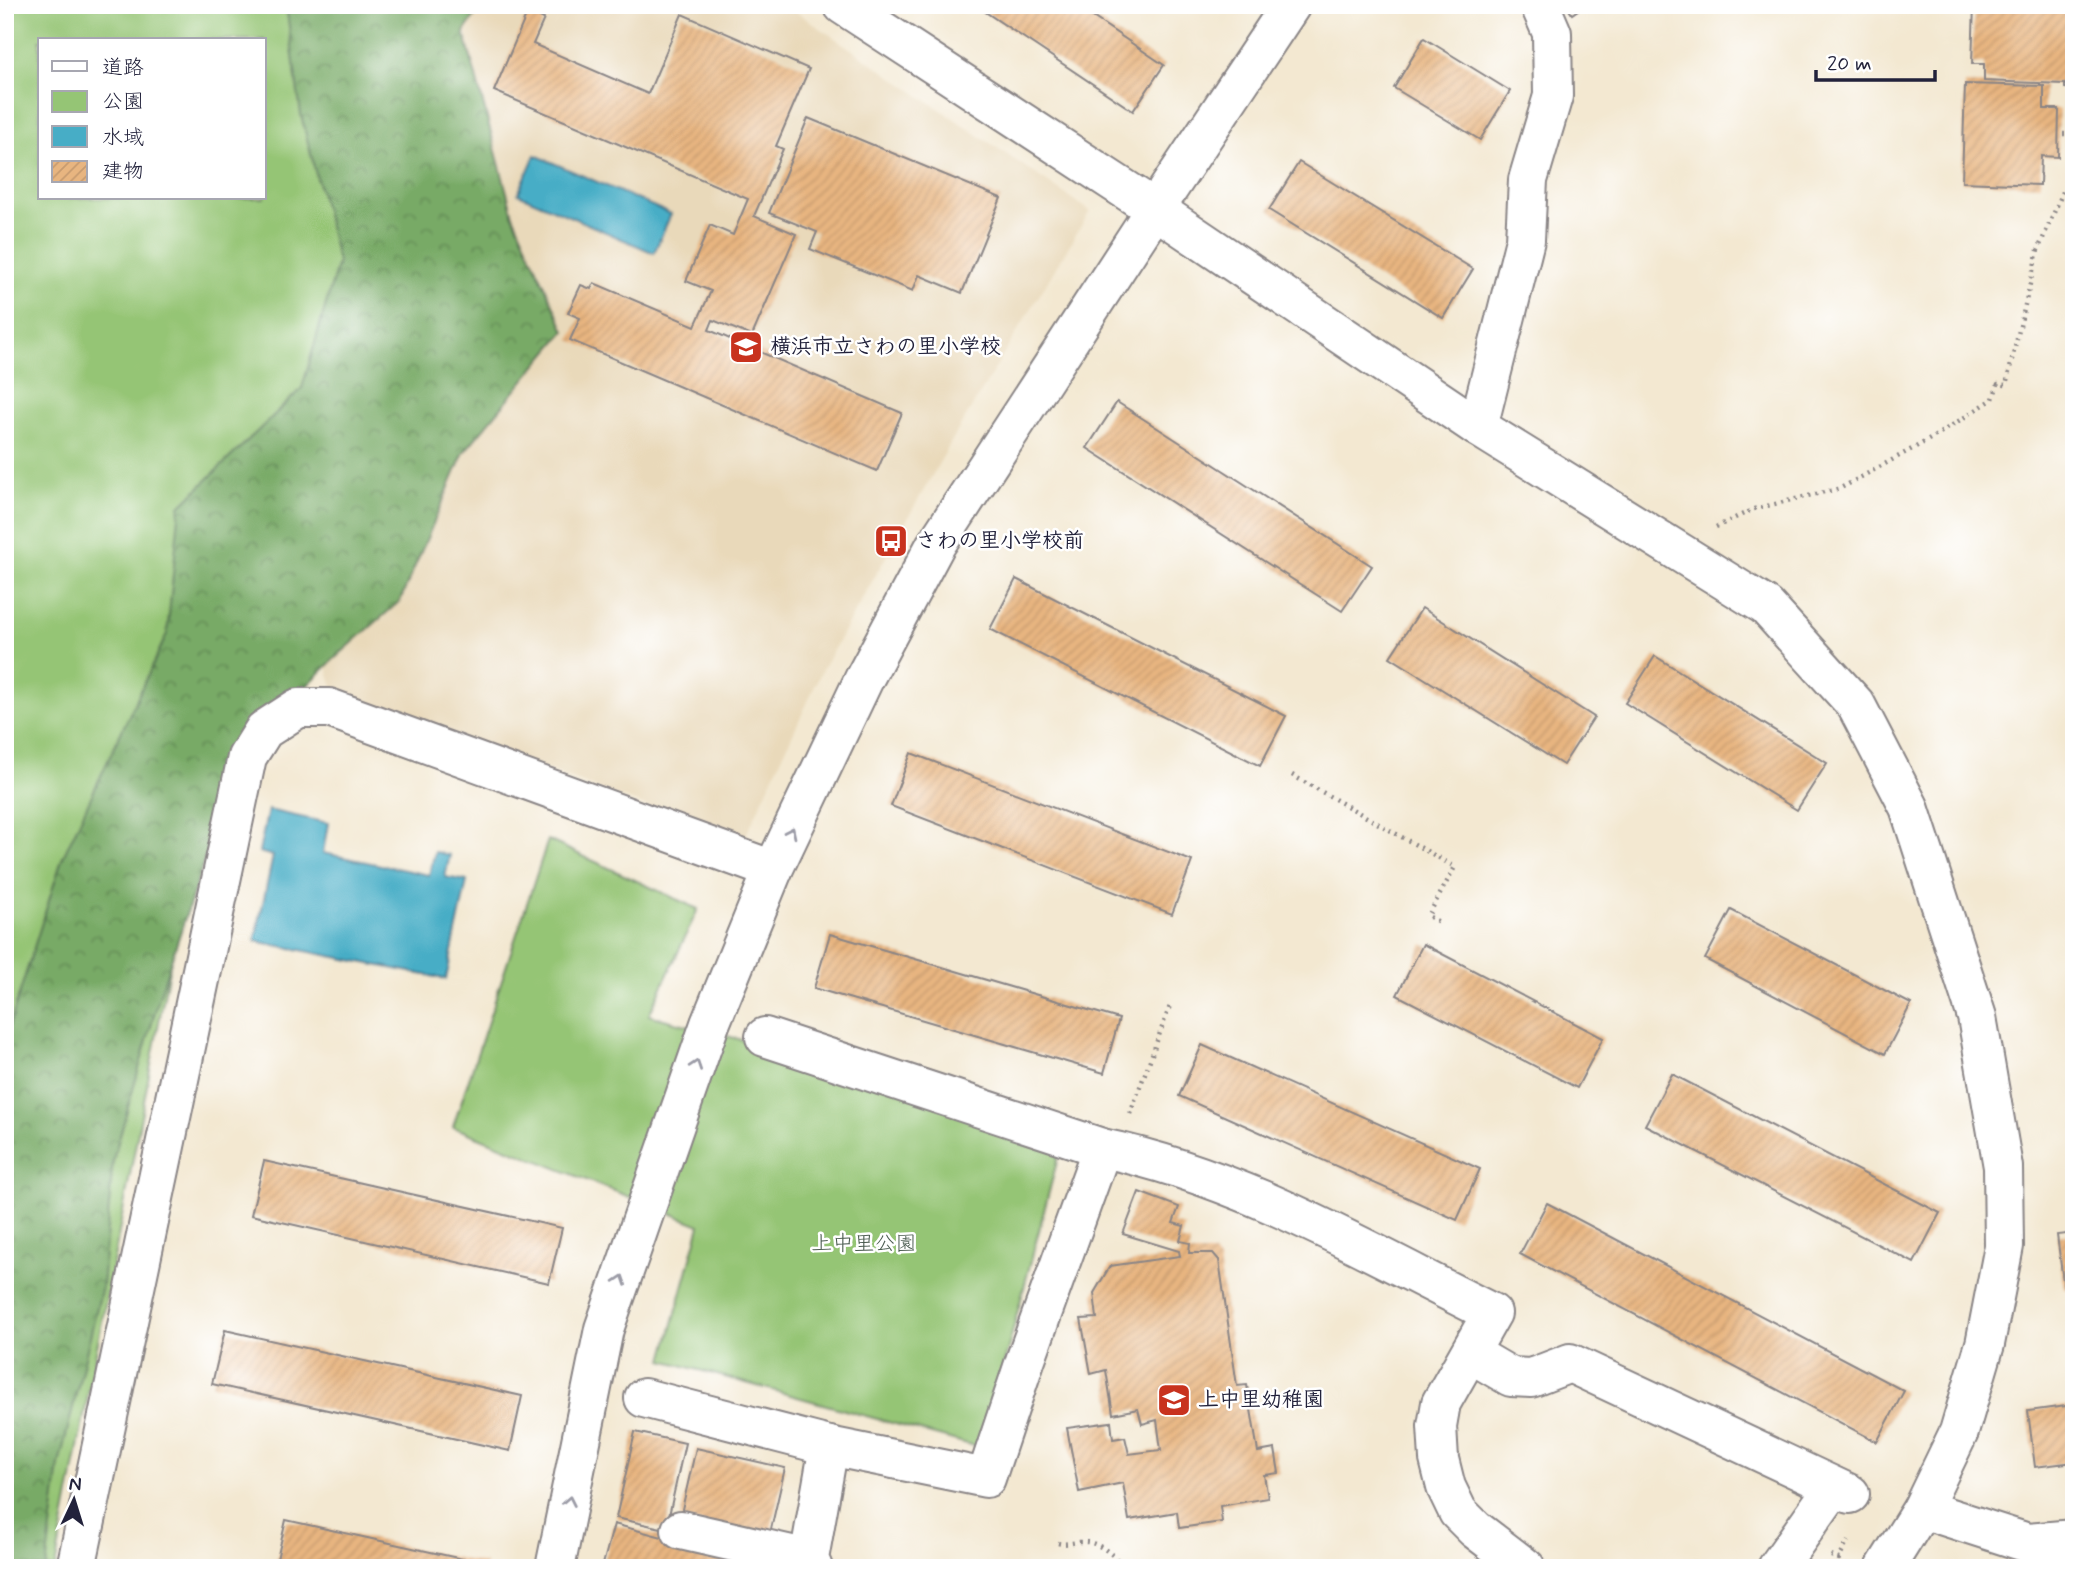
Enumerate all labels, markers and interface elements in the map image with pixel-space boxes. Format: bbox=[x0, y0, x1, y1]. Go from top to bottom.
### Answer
legend bbox=[38, 38, 266, 200]
scale bar bbox=[1816, 38, 1936, 82]
text: 20 m bbox=[1827, 50, 1872, 78]
text: 道路 bbox=[102, 54, 144, 82]
text: 公園 bbox=[102, 88, 144, 116]
text: 水域 bbox=[102, 124, 144, 152]
text: 建物 bbox=[102, 158, 144, 186]
school or university icon: 横浜市立さわの里小学校 bbox=[727, 328, 765, 366]
place label: 横浜市立さわの里小学校 bbox=[770, 333, 1001, 361]
bus stop icon: さわの里小学校前 bbox=[872, 522, 910, 560]
place label: さわの里小学校前 bbox=[916, 527, 1084, 555]
one-way arrow bbox=[783, 827, 797, 839]
one-way arrow bbox=[688, 1059, 702, 1071]
park label: 上中里公園 bbox=[812, 1230, 917, 1258]
one-way arrow bbox=[613, 1274, 627, 1286]
school or university icon: 上中里幼稚園 bbox=[1155, 1381, 1193, 1419]
place label: 上中里幼稚園 bbox=[1198, 1386, 1324, 1414]
north arrow bbox=[38, 1464, 108, 1534]
text: N bbox=[68, 1472, 82, 1497]
one-way arrow bbox=[561, 1495, 576, 1507]

